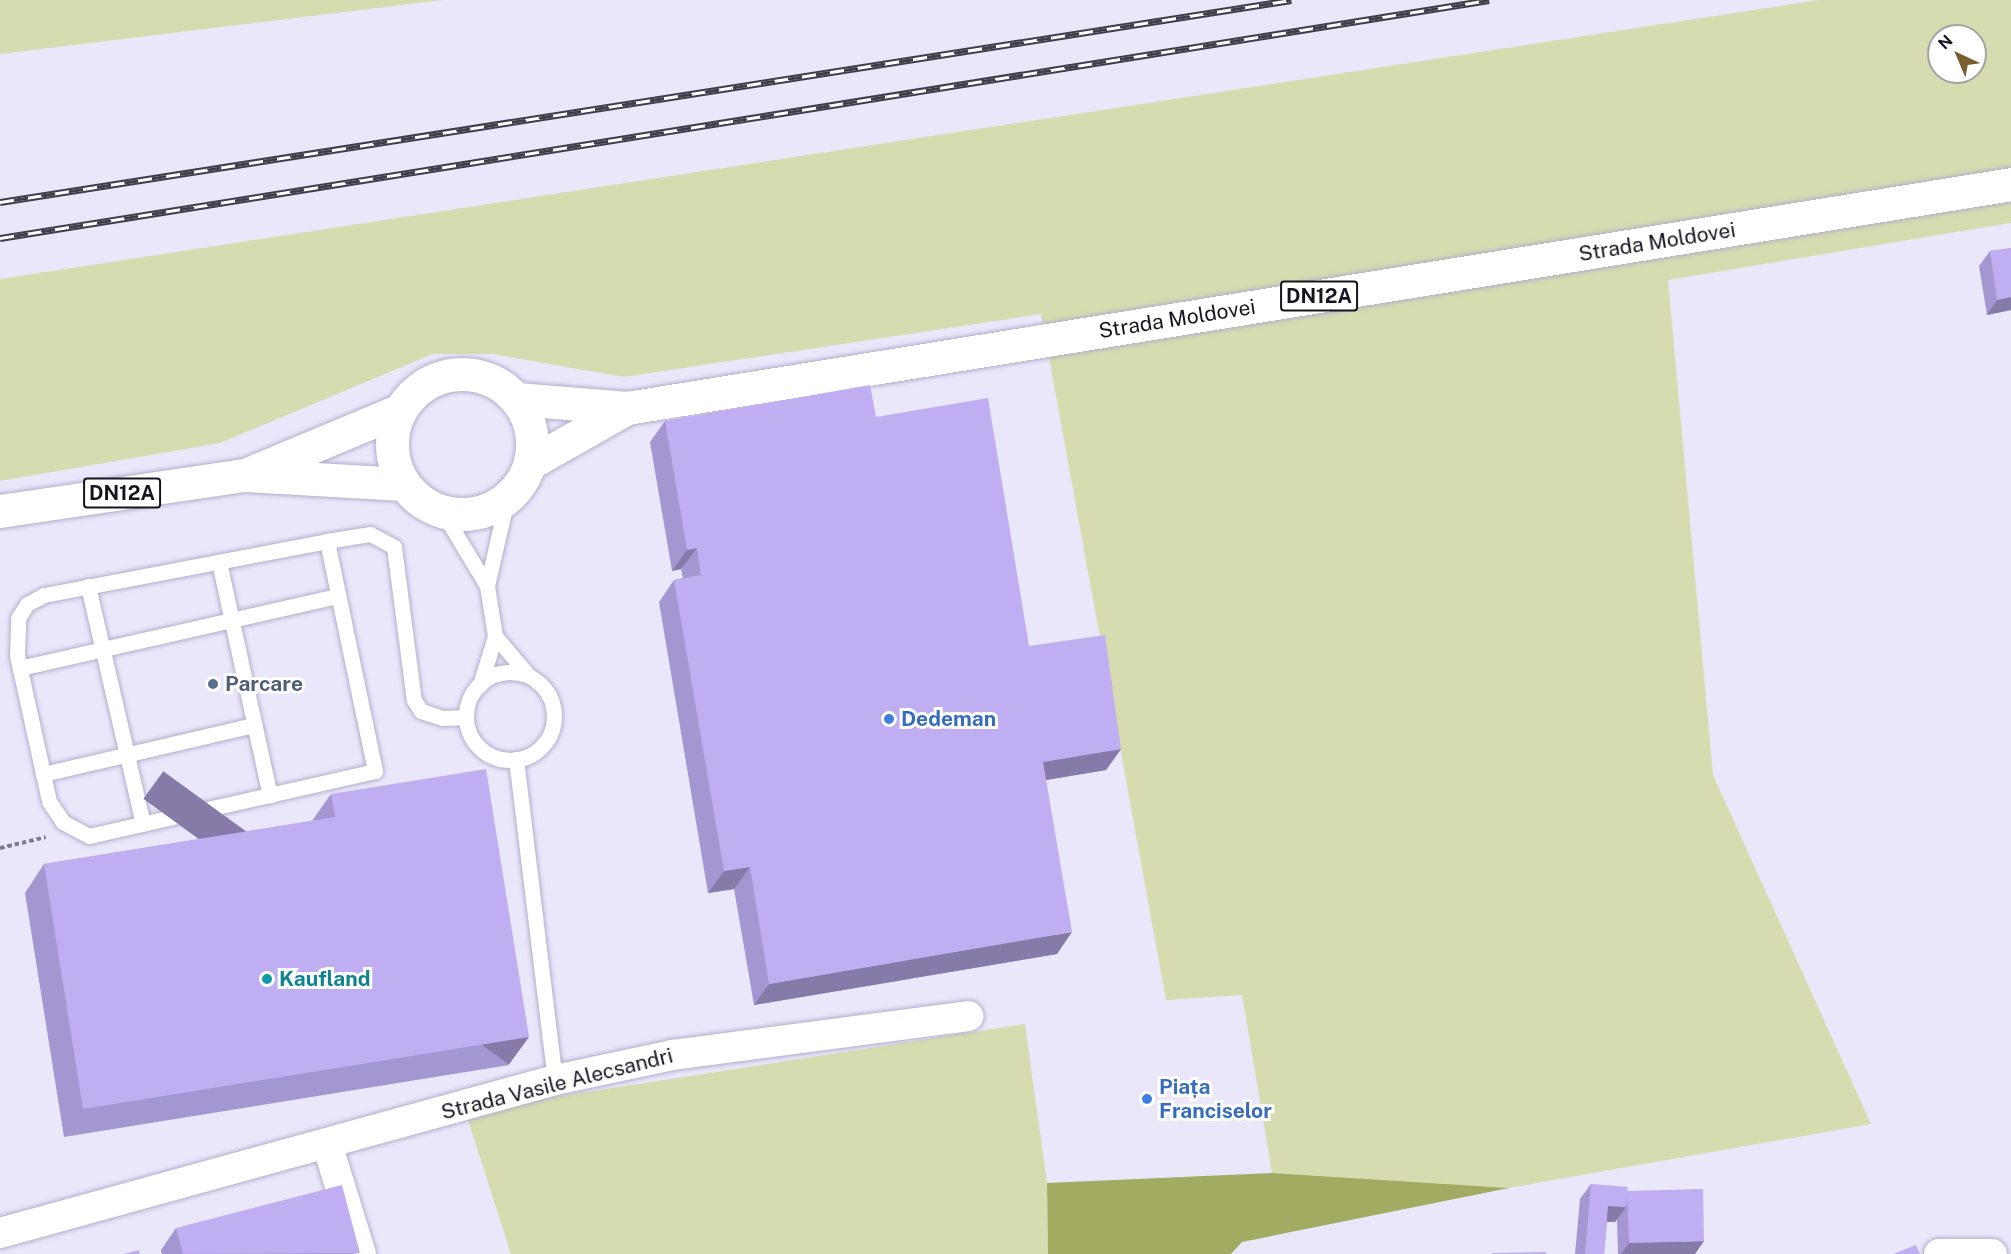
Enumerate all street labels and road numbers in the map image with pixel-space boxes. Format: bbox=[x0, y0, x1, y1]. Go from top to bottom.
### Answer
street label: Strada Moldovei bbox=[1577, 217, 1737, 267]
road number: DN12A bbox=[1280, 279, 1358, 313]
street label: Strada Moldovei bbox=[1097, 294, 1257, 344]
road number: DN12A bbox=[83, 476, 161, 510]
street label: Strada Vasile Alecsandri bbox=[438, 1043, 676, 1125]

